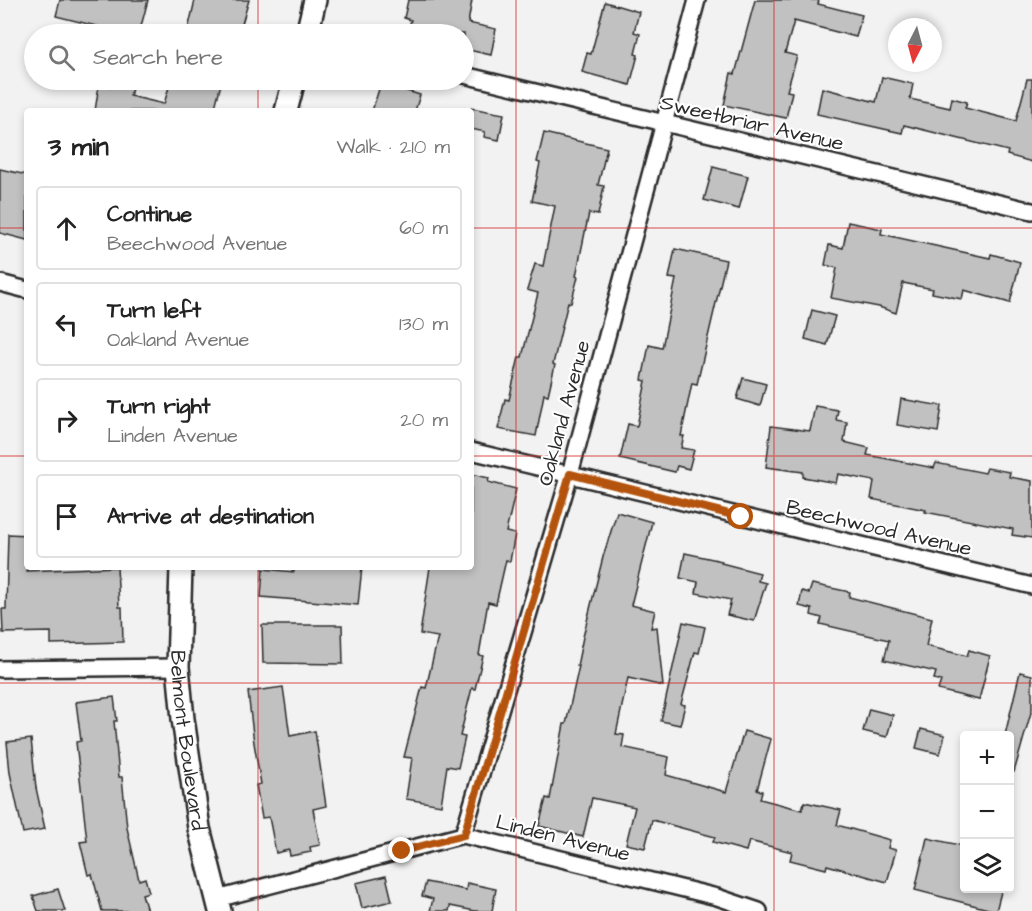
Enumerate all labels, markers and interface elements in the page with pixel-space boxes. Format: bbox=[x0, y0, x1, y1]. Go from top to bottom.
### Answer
north arrow bbox=[888, 18, 942, 72]
search box bbox=[24, 24, 474, 90]
icon: search bbox=[45, 41, 78, 74]
text: Search here bbox=[93, 42, 223, 73]
street label: Sweetbriar Avenue bbox=[658, 88, 846, 158]
text: 3 min bbox=[48, 129, 109, 165]
text: Walk · 210 m bbox=[337, 133, 450, 161]
text: Continue bbox=[107, 199, 192, 230]
icon: ahead bbox=[50, 212, 83, 245]
text: 60 m bbox=[399, 214, 448, 242]
text: Beechwood Avenue bbox=[107, 230, 287, 258]
text: Turn left bbox=[107, 295, 201, 326]
icon: left bbox=[50, 308, 83, 341]
text: 130 m bbox=[399, 310, 448, 338]
text: Oakland Avenue bbox=[107, 326, 249, 354]
street label: Oakland Avenue bbox=[531, 337, 597, 489]
text: Turn right bbox=[107, 391, 210, 422]
icon: right bbox=[50, 404, 83, 437]
text: 20 m bbox=[400, 406, 448, 434]
text: Linden Avenue bbox=[107, 422, 238, 450]
street label: Beechwood Avenue bbox=[783, 493, 975, 563]
icon: arrive bbox=[50, 500, 83, 533]
text: Arrive at destination bbox=[107, 501, 314, 532]
route start bbox=[727, 503, 753, 529]
street label: Belmont Boulevard bbox=[163, 650, 214, 832]
map controls bbox=[960, 731, 1014, 893]
button: + bbox=[960, 731, 1014, 785]
button: − bbox=[960, 785, 1014, 839]
street label: Linden Avenue bbox=[493, 807, 633, 869]
route end bbox=[388, 837, 414, 863]
button: layers bbox=[960, 839, 1014, 893]

